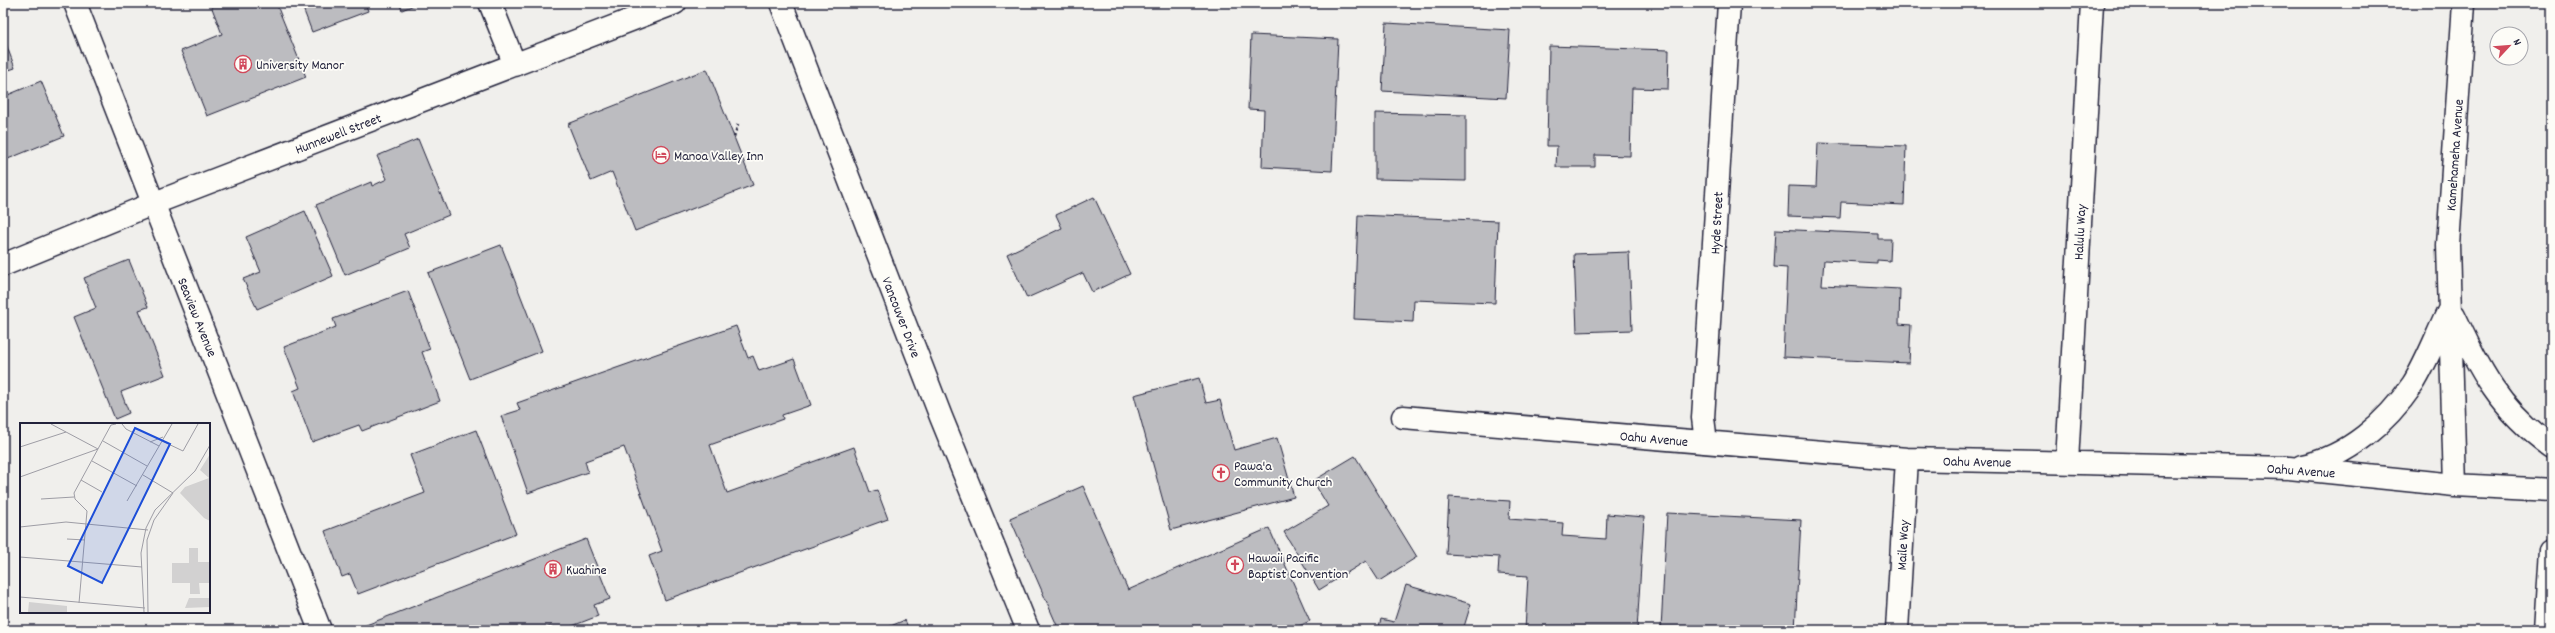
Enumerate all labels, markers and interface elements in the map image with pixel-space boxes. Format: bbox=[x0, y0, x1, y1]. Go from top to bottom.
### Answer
north arrow bbox=[2489, 26, 2529, 66]
text: N bbox=[2508, 37, 2525, 49]
building icon: University Manor bbox=[233, 54, 253, 74]
place label: University Manor bbox=[256, 56, 345, 76]
street label: Kamehameha Avenue bbox=[2442, 99, 2470, 212]
street label: Hunnewell Street bbox=[292, 109, 385, 161]
hotel icon: Manoa Valley Inn bbox=[651, 145, 671, 165]
place label: Manoa Valley Inn bbox=[674, 147, 764, 167]
street label: Hyde Street bbox=[1706, 191, 1730, 255]
street label: Halulu Way bbox=[2070, 203, 2092, 261]
street label: Vancouver Drive bbox=[876, 274, 925, 361]
street label: Seaview Avenue bbox=[171, 275, 221, 360]
inset map bbox=[20, 423, 210, 613]
street label: Oahu Avenue bbox=[1619, 427, 1689, 453]
street label: Oahu Avenue bbox=[1943, 452, 2011, 474]
place label: Pawa'a Community Church bbox=[1234, 457, 1332, 493]
street label: Oahu Avenue bbox=[2266, 460, 2336, 484]
church icon: Pawa'a Community Church bbox=[1211, 463, 1231, 483]
street label: Maile Way bbox=[1893, 519, 1915, 571]
place label: Hawaii Pacific Baptist Convention bbox=[1248, 549, 1348, 585]
church icon: Hawaii Pacific Baptist Convention bbox=[1225, 555, 1245, 575]
building icon: Kuahine bbox=[543, 559, 563, 579]
place label: Kuahine bbox=[566, 561, 607, 581]

